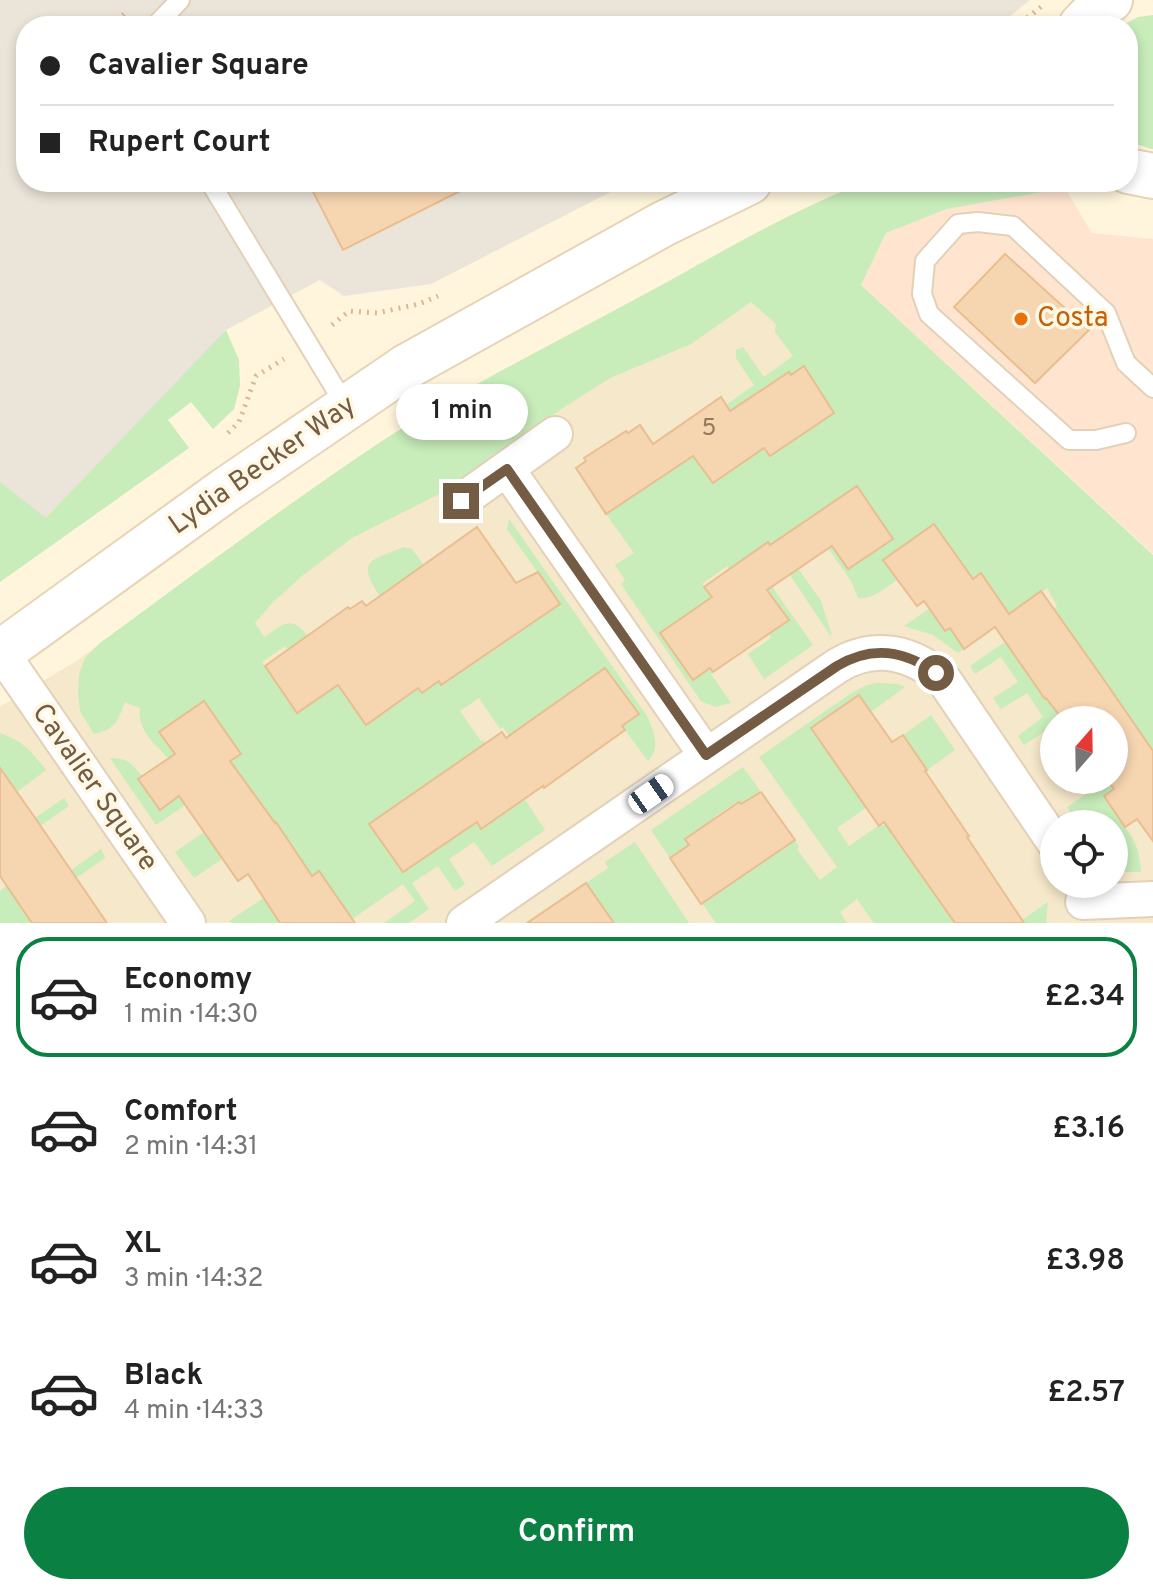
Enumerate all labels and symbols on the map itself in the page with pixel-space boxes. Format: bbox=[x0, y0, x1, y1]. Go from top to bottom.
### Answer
place label: Costa bbox=[1037, 301, 1108, 337]
marker: Costa bbox=[1012, 310, 1030, 328]
callout: 1 min bbox=[395, 385, 527, 441]
street label: Lydia Becker Way bbox=[163, 388, 363, 544]
house number: 5 bbox=[702, 414, 716, 444]
route end bbox=[443, 483, 479, 519]
route start bbox=[918, 655, 954, 691]
street label: Cavalier Square bbox=[23, 697, 165, 879]
north arrow bbox=[1040, 706, 1128, 794]
car bbox=[624, 770, 678, 818]

